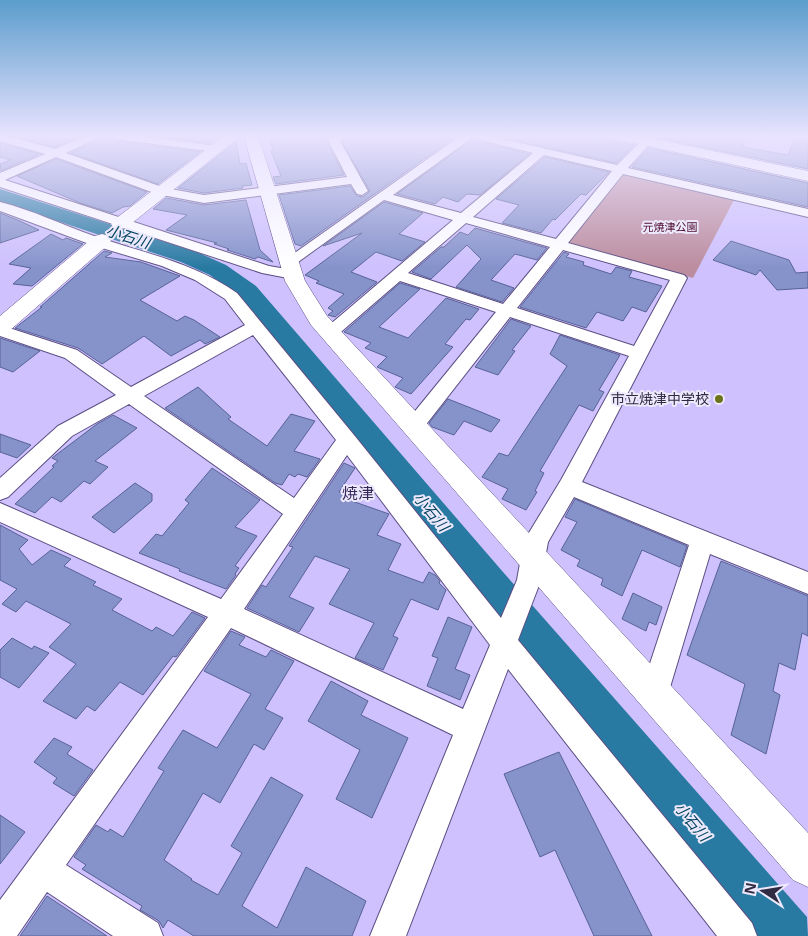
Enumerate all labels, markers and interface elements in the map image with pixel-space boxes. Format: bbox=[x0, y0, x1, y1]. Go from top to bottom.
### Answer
park label: 元焼津公園 bbox=[643, 219, 698, 234]
water label: 小石川 bbox=[104, 220, 155, 253]
place label: 市立焼津中学校 bbox=[611, 389, 709, 408]
marker: 市立焼津中学校 bbox=[713, 393, 725, 405]
district label: 焼津 bbox=[342, 482, 374, 504]
water label: 小石川 bbox=[410, 488, 455, 537]
water label: 小石川 bbox=[671, 798, 716, 847]
north arrow bbox=[738, 866, 788, 916]
text: N bbox=[739, 881, 760, 896]

